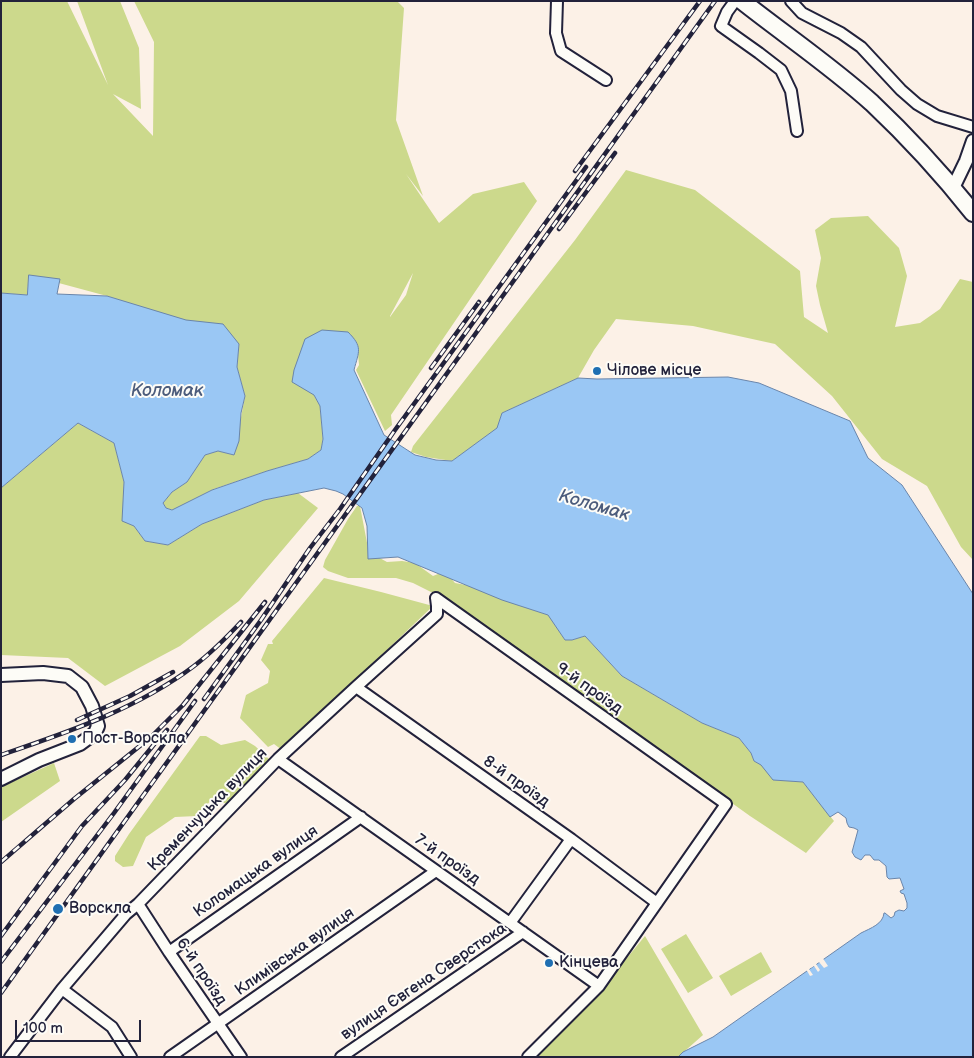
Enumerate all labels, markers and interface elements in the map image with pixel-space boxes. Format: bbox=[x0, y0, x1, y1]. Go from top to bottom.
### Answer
place label: Чілове місце bbox=[607, 361, 701, 381]
marker: Чілове місце bbox=[591, 365, 603, 377]
water label: Коломак bbox=[131, 380, 203, 402]
water label: Коломак bbox=[556, 486, 632, 526]
street label: 9-й проїзд bbox=[552, 659, 626, 719]
place label: Пост-Ворскла bbox=[82, 729, 186, 749]
marker: Пост-Ворскла bbox=[66, 733, 78, 745]
street label: Кременчуцька вулиця bbox=[144, 744, 272, 876]
street label: 8-й проїзд bbox=[479, 752, 553, 812]
street label: Коломацька вулиця bbox=[190, 822, 322, 922]
street label: 7-й проїзд bbox=[411, 831, 483, 889]
place label: Ворскла bbox=[69, 899, 131, 919]
marker: Ворскла bbox=[51, 902, 65, 916]
street label: Климівська вулиця bbox=[232, 904, 358, 1000]
street label: вулиця Євгена Сверстюка bbox=[337, 919, 511, 1045]
street label: 6-й проїзд bbox=[172, 935, 230, 1009]
place label: Кінцева bbox=[559, 953, 618, 973]
marker: Кінцева bbox=[543, 957, 555, 969]
scale bar bbox=[18, 1010, 144, 1042]
text: 100 m bbox=[23, 1019, 63, 1038]

